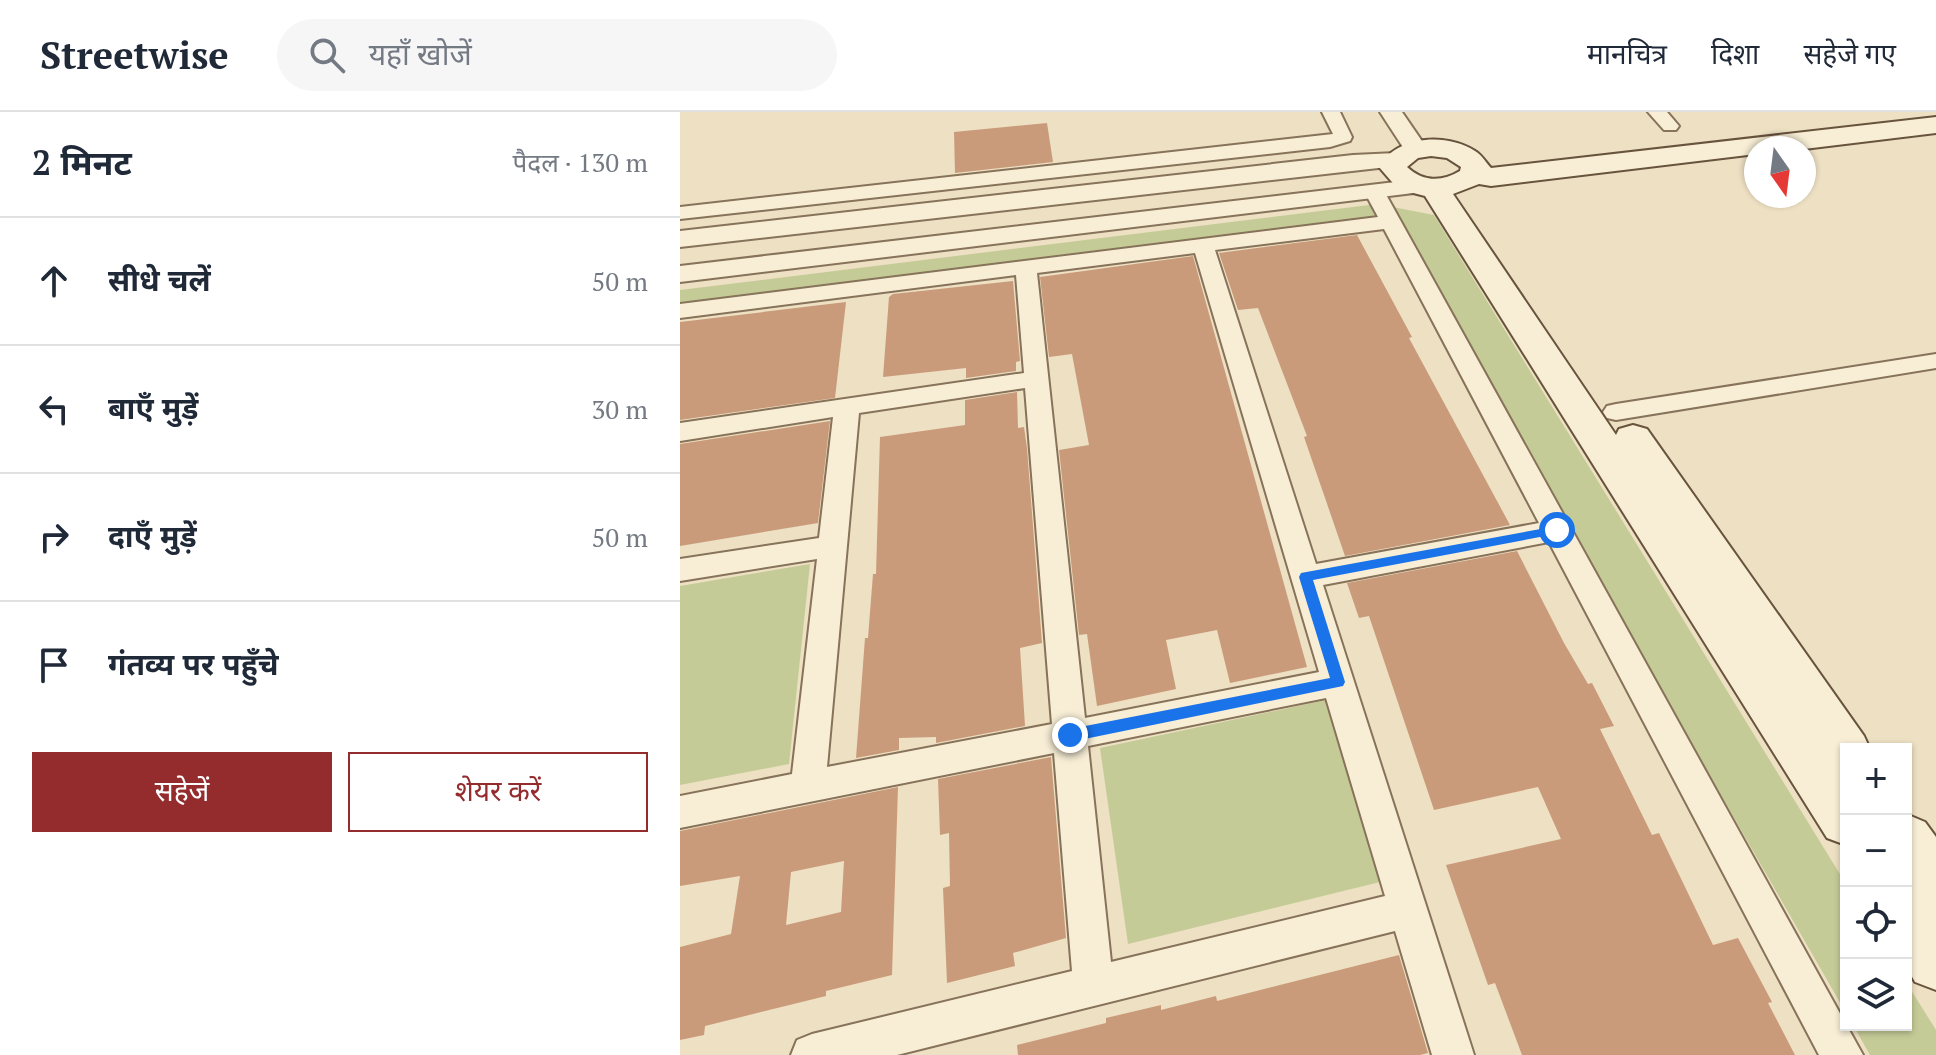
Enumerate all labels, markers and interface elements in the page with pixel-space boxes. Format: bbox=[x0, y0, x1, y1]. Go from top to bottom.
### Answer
search box bbox=[277, 19, 837, 91]
text: Streetwise bbox=[40, 30, 229, 80]
icon: search bbox=[305, 33, 349, 77]
text: यहाँ खोजें bbox=[369, 34, 472, 74]
text: मानचित्र bbox=[1587, 35, 1667, 72]
text: दिशा bbox=[1711, 35, 1759, 72]
text: सहेजे गए bbox=[1803, 35, 1896, 72]
north arrow bbox=[1744, 136, 1816, 208]
text: 2 मिनट bbox=[32, 140, 132, 185]
text: पैदल · 130 m bbox=[513, 145, 648, 179]
icon: ahead bbox=[32, 259, 76, 303]
text: सीधे चलें bbox=[108, 260, 211, 300]
text: 50 m bbox=[592, 264, 648, 298]
icon: left bbox=[32, 387, 76, 431]
text: बाएँ मुड़ें bbox=[108, 388, 198, 428]
text: 30 m bbox=[592, 392, 648, 426]
route start bbox=[1539, 512, 1575, 548]
icon: right bbox=[32, 515, 76, 559]
text: दाएँ मुड़ें bbox=[108, 516, 197, 556]
text: 50 m bbox=[592, 520, 648, 554]
icon: arrive bbox=[32, 643, 76, 687]
text: गंतव्य पर पहुँचे bbox=[108, 644, 278, 684]
route end bbox=[1052, 717, 1088, 753]
map controls bbox=[1840, 743, 1912, 1031]
button: + bbox=[1840, 743, 1912, 815]
button: सहेजें bbox=[32, 752, 332, 832]
button: शेयर करें bbox=[348, 752, 648, 832]
button: − bbox=[1840, 815, 1912, 887]
button: locate bbox=[1840, 887, 1912, 959]
button: layers bbox=[1840, 959, 1912, 1031]

